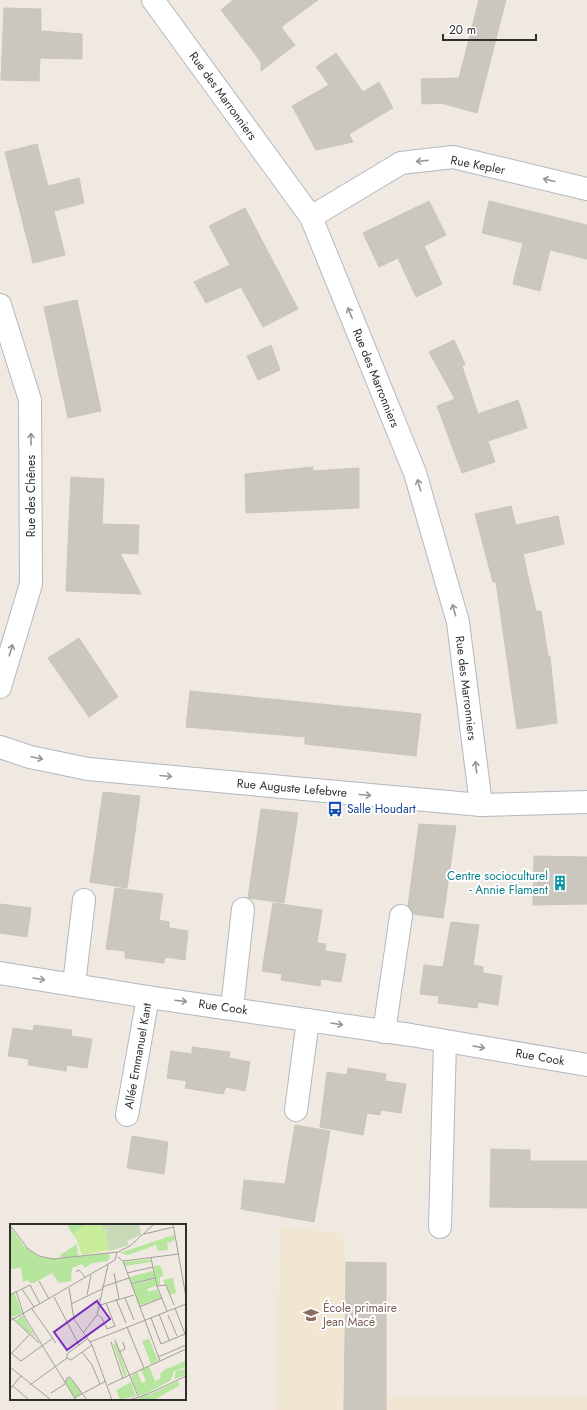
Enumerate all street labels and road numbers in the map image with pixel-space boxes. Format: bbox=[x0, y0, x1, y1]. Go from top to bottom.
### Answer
street label: Rue des Marronniers bbox=[185, 48, 261, 144]
street label: Rue Kepler bbox=[449, 151, 508, 179]
street label: Rue des Marronniers bbox=[348, 326, 404, 430]
street label: Rue des Chênes bbox=[22, 455, 40, 537]
street label: Rue des Marronniers bbox=[451, 635, 481, 741]
street label: Rue Auguste Lefebvre bbox=[236, 774, 348, 802]
street label: Rue Cook bbox=[197, 995, 249, 1019]
street label: Allée Emmanuel Kant bbox=[120, 1001, 156, 1110]
street label: Rue Cook bbox=[514, 1044, 567, 1070]

